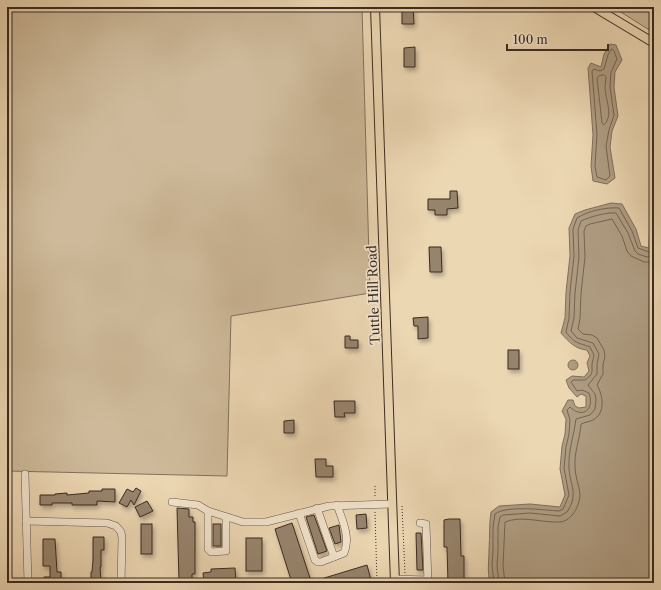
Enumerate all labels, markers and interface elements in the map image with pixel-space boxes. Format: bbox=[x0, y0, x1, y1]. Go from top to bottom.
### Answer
scale bar bbox=[507, 26, 608, 52]
text: 100 m bbox=[513, 32, 548, 47]
street label: Tuttle Hill Road bbox=[363, 245, 383, 345]

